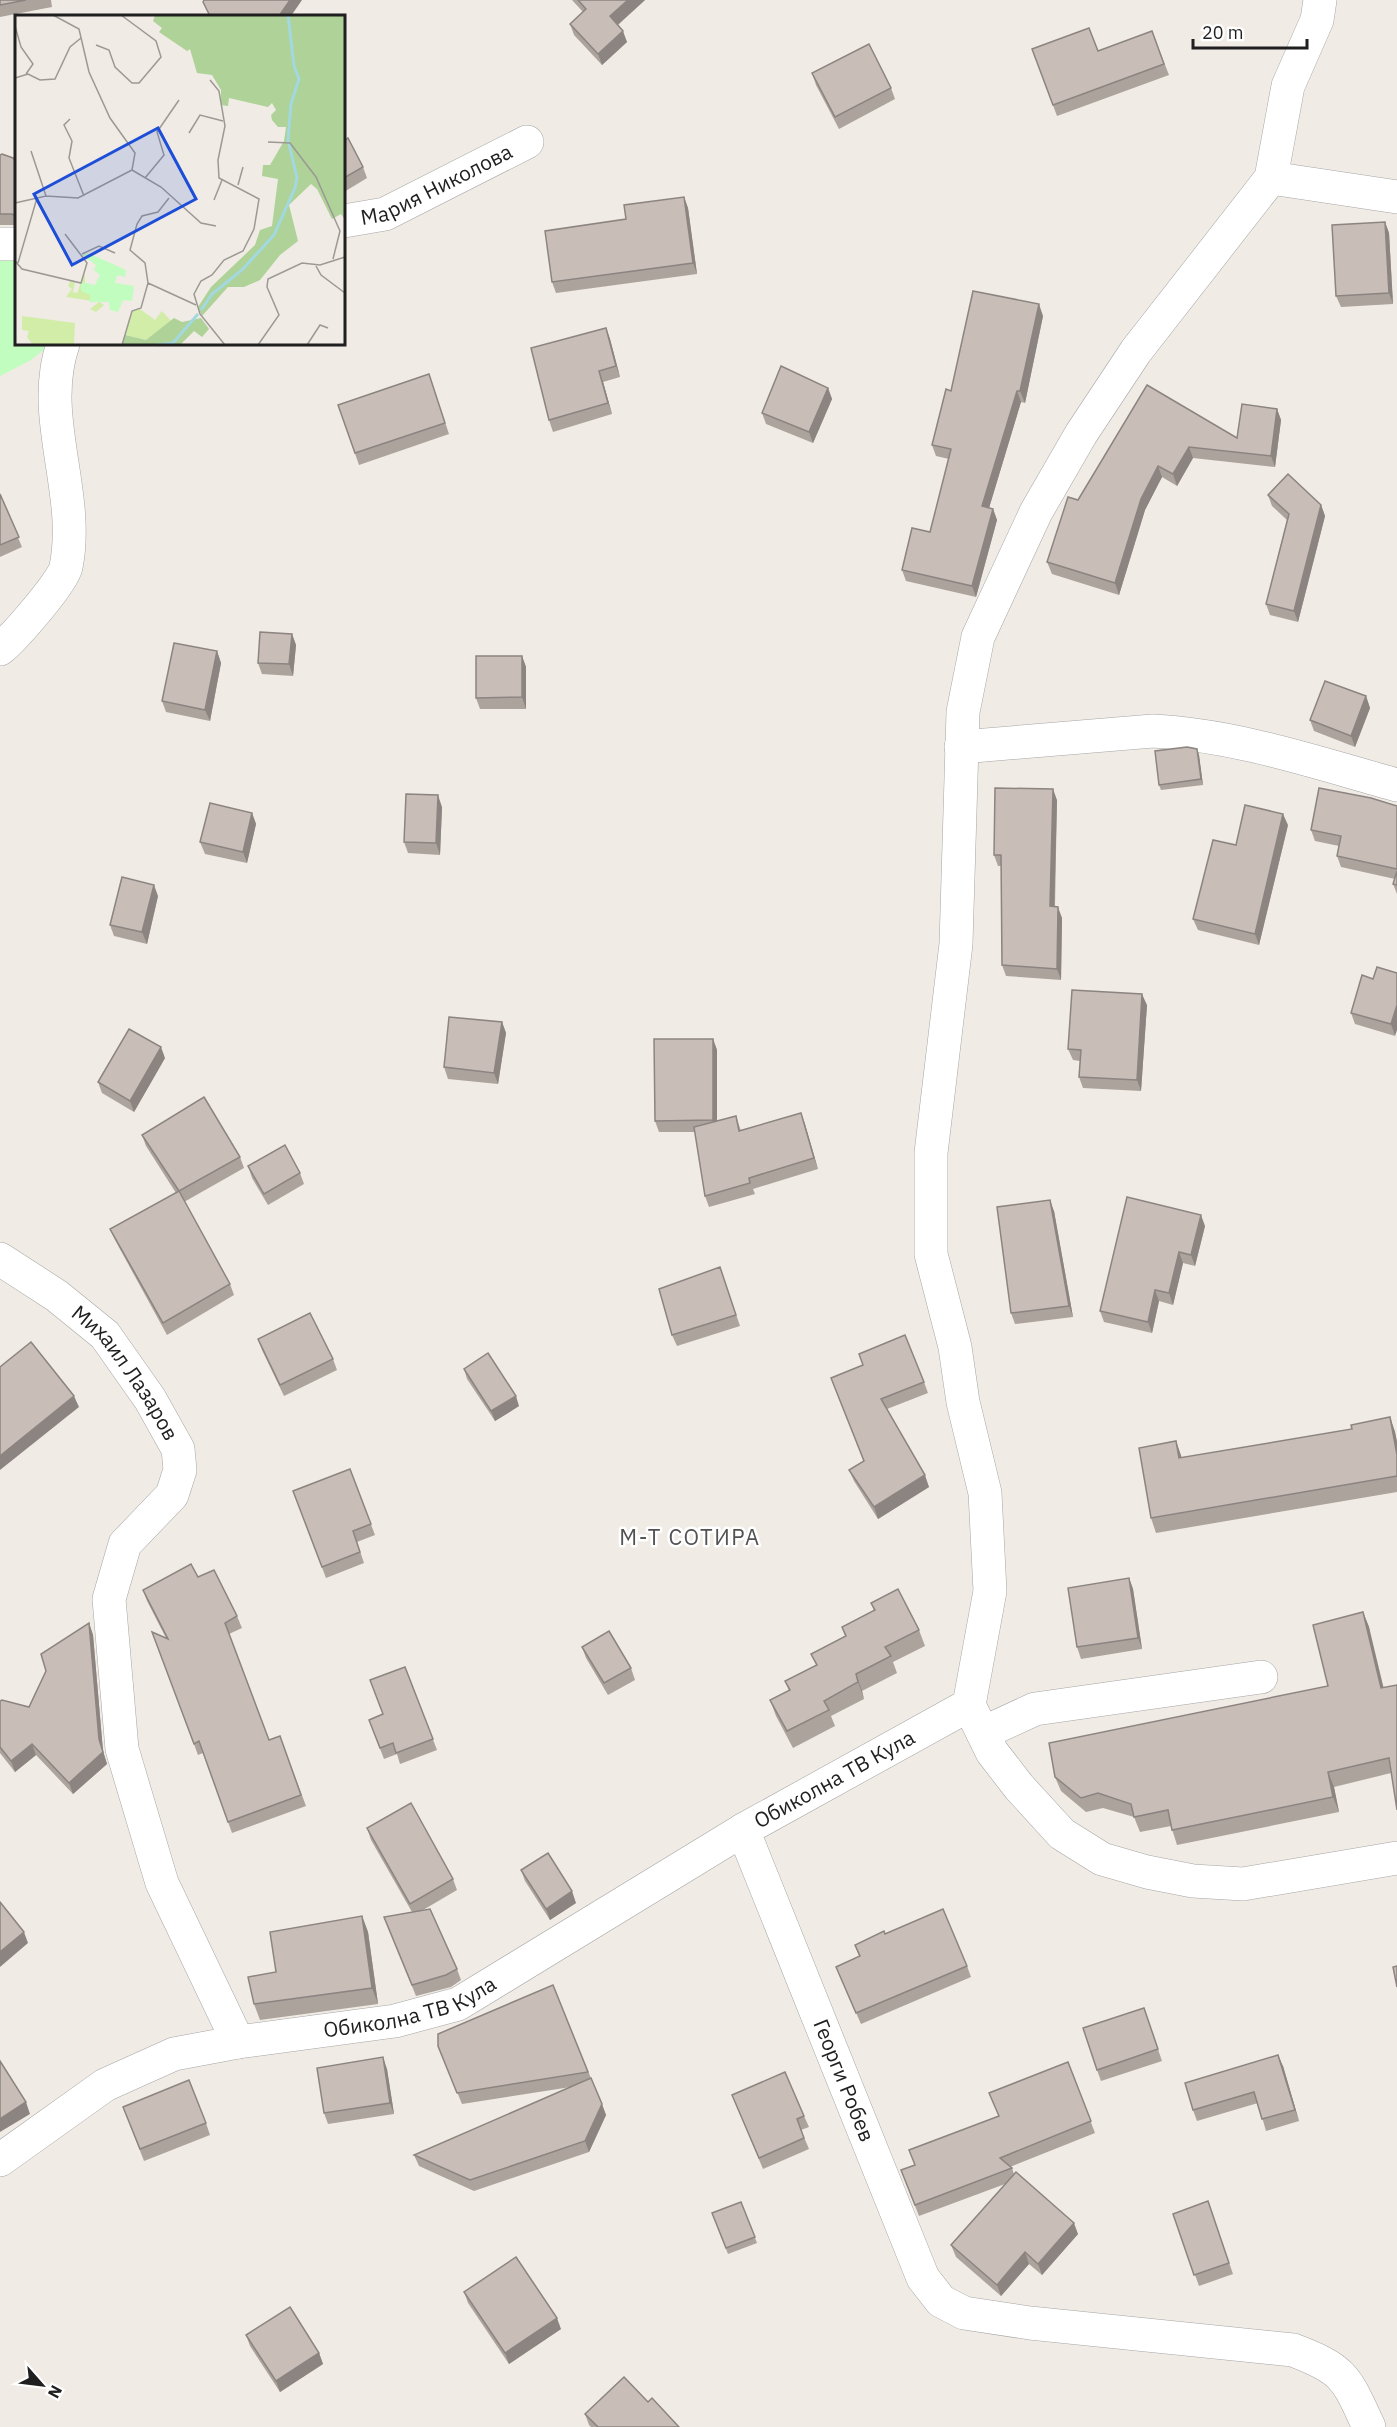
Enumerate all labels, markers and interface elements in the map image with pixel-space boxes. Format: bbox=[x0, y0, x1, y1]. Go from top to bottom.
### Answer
scale bar bbox=[1193, 12, 1307, 50]
inset map bbox=[15, 15, 345, 345]
text: 20 m bbox=[1202, 21, 1244, 44]
street label: Мария Николова bbox=[358, 137, 517, 231]
street label: Михаил Лазаров bbox=[66, 1298, 185, 1445]
district label: М-Т СОТИРА bbox=[619, 1522, 761, 1551]
street label: Обиколна ТВ Кула bbox=[749, 1723, 920, 1834]
street label: Обиколна ТВ Кула bbox=[322, 1969, 501, 2043]
street label: Георги Робев bbox=[807, 2015, 882, 2146]
north arrow bbox=[12, 2355, 72, 2415]
text: N bbox=[44, 2382, 67, 2402]

